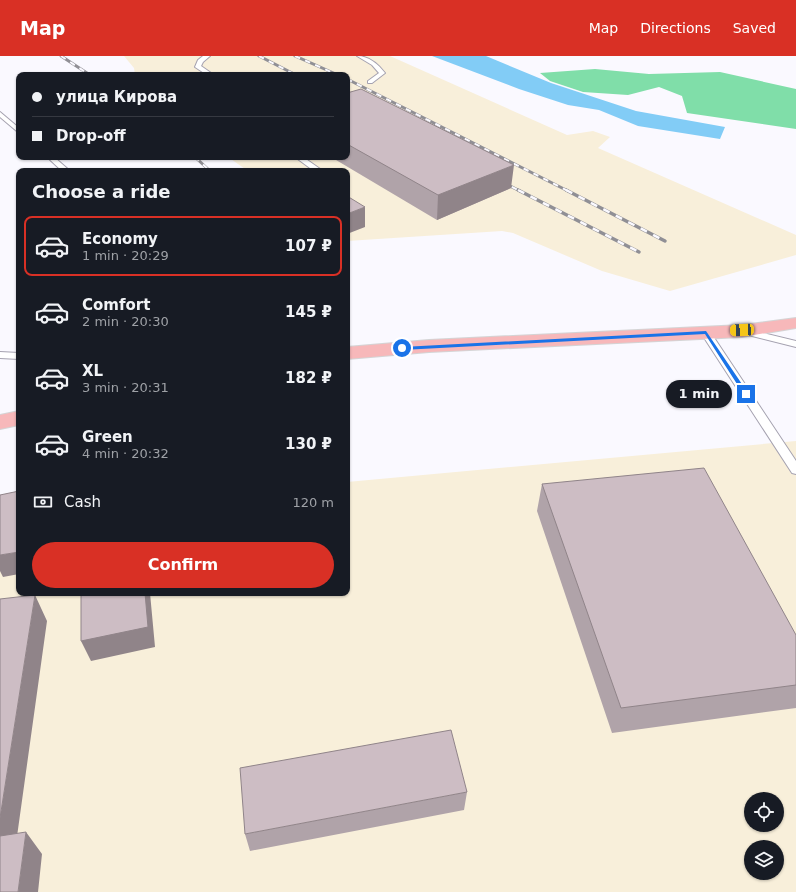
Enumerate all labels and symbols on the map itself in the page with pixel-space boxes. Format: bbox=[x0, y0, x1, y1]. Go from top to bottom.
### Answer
car bbox=[730, 323, 754, 337]
route start bbox=[393, 339, 411, 357]
callout: 1 min bbox=[666, 380, 732, 408]
route end bbox=[737, 385, 755, 403]

